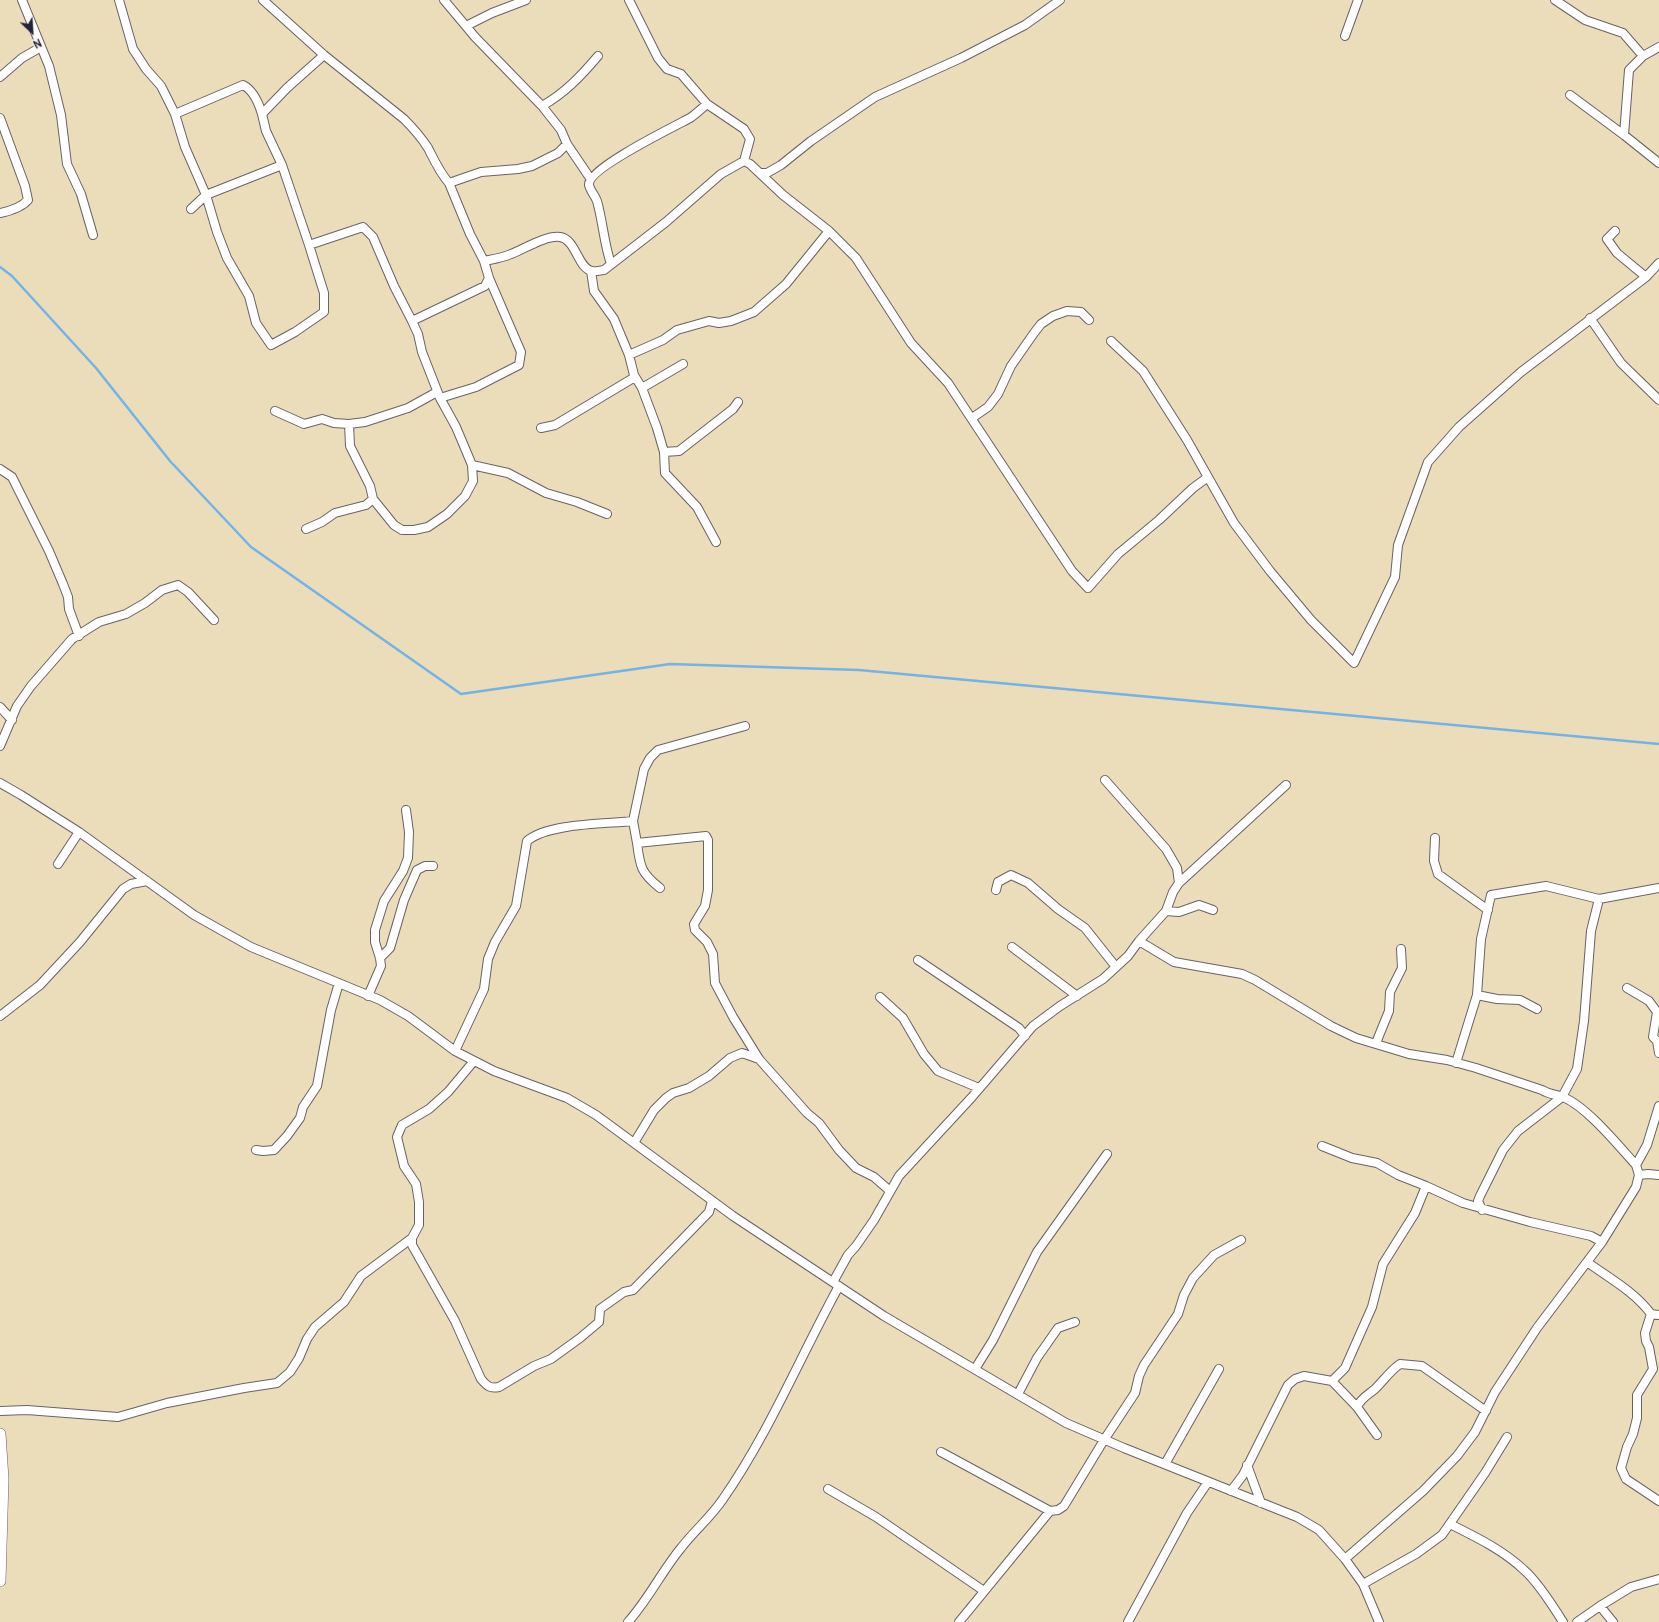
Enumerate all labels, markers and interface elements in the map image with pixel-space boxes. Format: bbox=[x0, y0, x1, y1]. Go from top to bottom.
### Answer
north arrow bbox=[12, 12, 52, 52]
text: N bbox=[31, 36, 43, 51]

